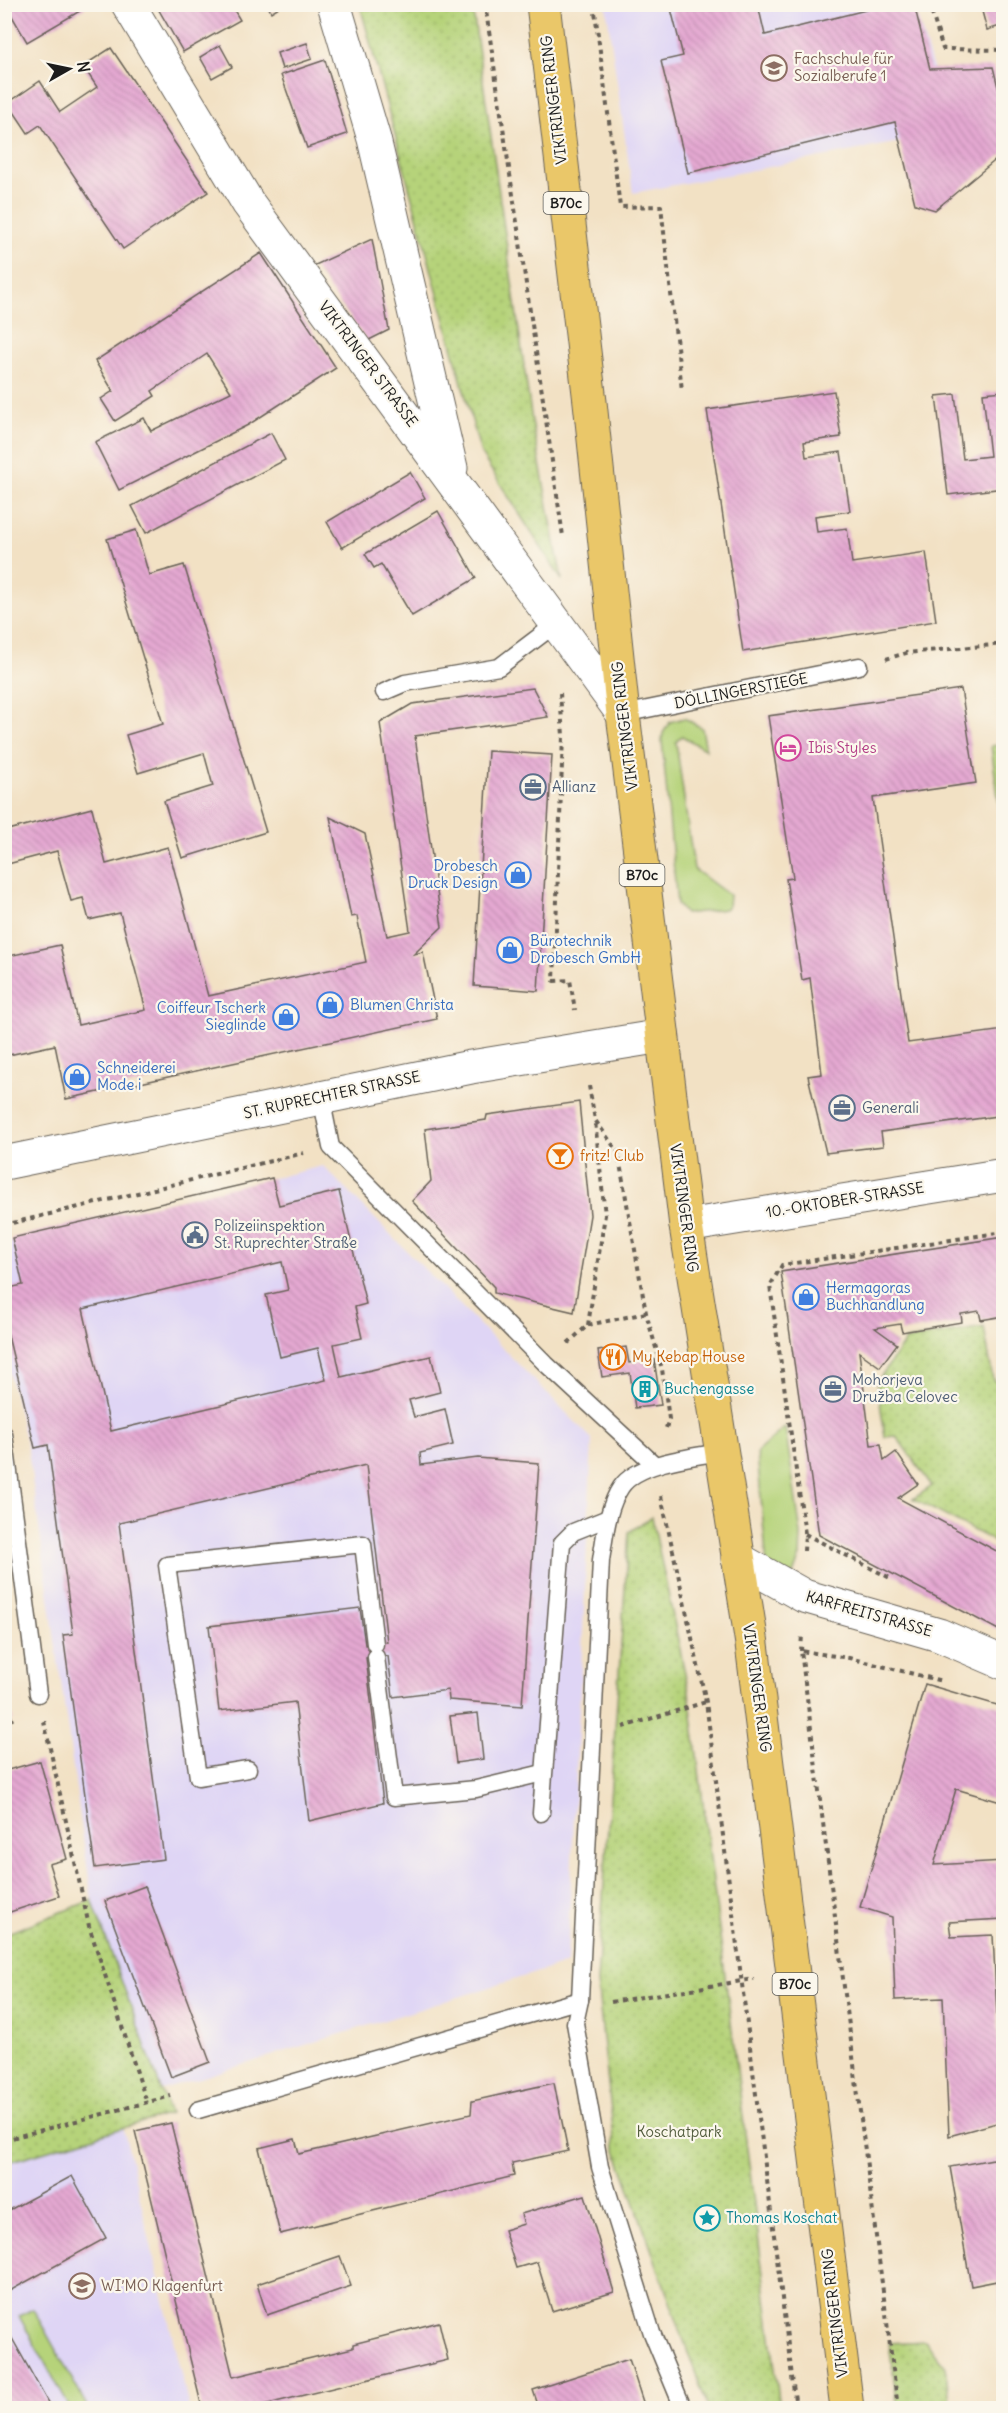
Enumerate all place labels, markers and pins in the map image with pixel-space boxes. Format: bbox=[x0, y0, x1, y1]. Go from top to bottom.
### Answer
place label: Fachschule für Sozialberufe 1 bbox=[794, 49, 893, 85]
school or university icon: Fachschule für Sozialberufe 1 bbox=[759, 53, 789, 83]
hotel icon: Ibis Styles bbox=[773, 733, 803, 763]
place label: Ibis Styles bbox=[808, 738, 877, 757]
office icon: Allianz bbox=[518, 772, 548, 802]
place label: Allianz bbox=[552, 777, 596, 796]
place label: Drobesch Druck Design bbox=[408, 856, 498, 892]
shop icon: Drobesch Druck Design bbox=[503, 860, 533, 890]
place label: Bürotechnik Drobesch GmbH bbox=[530, 931, 641, 967]
shop icon: Bürotechnik Drobesch GmbH bbox=[495, 935, 525, 965]
shop icon: Blumen Christa bbox=[315, 990, 345, 1020]
place label: Blumen Christa bbox=[350, 995, 454, 1014]
place label: Coiffeur Tscherk Sieglinde bbox=[157, 998, 266, 1034]
shop icon: Coiffeur Tscherk Sieglinde bbox=[271, 1002, 301, 1032]
place label: Schneiderei Mode i bbox=[97, 1058, 176, 1094]
shop icon: Schneiderei Mode i bbox=[62, 1062, 92, 1092]
office icon: Generali bbox=[827, 1093, 857, 1123]
place label: Generali bbox=[862, 1098, 919, 1117]
bar icon: fritz! Club bbox=[545, 1141, 575, 1171]
place label: fritz! Club bbox=[580, 1146, 644, 1165]
place label: Polizeiinspektion St. Ruprechter Straße bbox=[214, 1216, 357, 1252]
public building icon: Polizeiinspektion St. Ruprechter Straße bbox=[180, 1220, 210, 1250]
place label: Hermagoras Buchhandlung bbox=[826, 1278, 925, 1314]
shop icon: Hermagoras Buchhandlung bbox=[791, 1282, 821, 1312]
restaurant icon: My Kebap House bbox=[598, 1342, 628, 1372]
place label: My Kebap House bbox=[632, 1347, 745, 1366]
place label: Mohorjeva Družba Celovec bbox=[852, 1370, 958, 1406]
building icon: Buchengasse bbox=[630, 1374, 660, 1404]
office icon: Mohorjeva Družba Celovec bbox=[818, 1374, 848, 1404]
place label: Buchengasse bbox=[664, 1379, 754, 1398]
place icon: Thomas Koschat bbox=[692, 2203, 722, 2233]
place label: Thomas Koschat bbox=[726, 2208, 837, 2227]
school or university icon: WI’MO Klagenfurt bbox=[67, 2271, 97, 2301]
place label: WI’MO Klagenfurt bbox=[101, 2276, 223, 2295]

